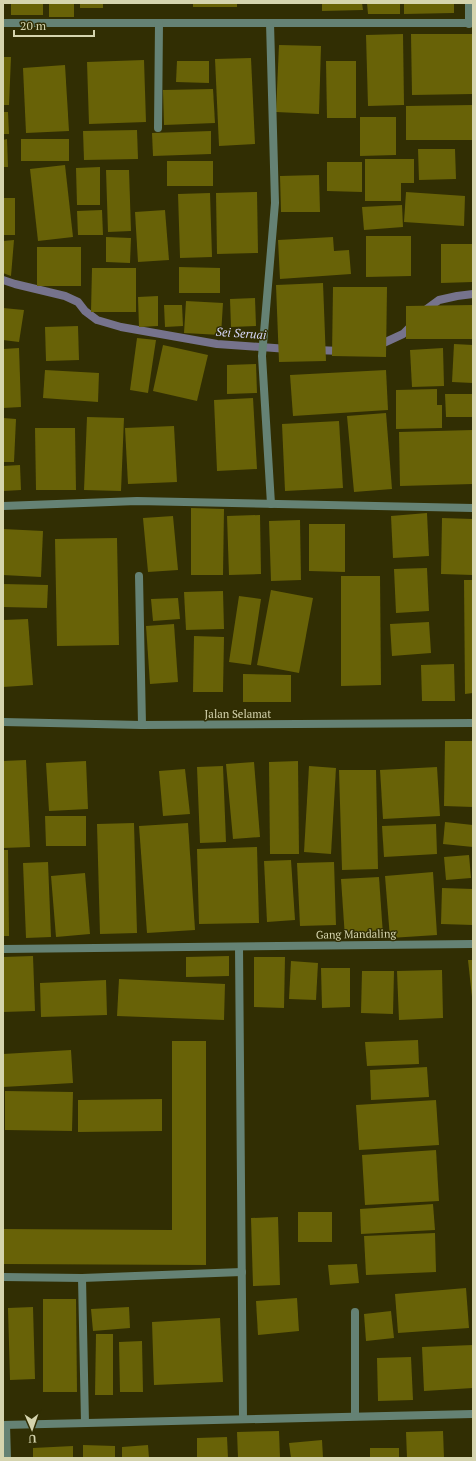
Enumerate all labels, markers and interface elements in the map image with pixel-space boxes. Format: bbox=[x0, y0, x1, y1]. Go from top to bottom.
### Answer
scale bar bbox=[14, 12, 94, 38]
text: 20 m bbox=[20, 18, 47, 33]
water label: Sei Seruai bbox=[215, 324, 267, 342]
street label: Jalan Selamat bbox=[205, 707, 271, 721]
street label: Gang Mandaling bbox=[316, 926, 397, 942]
north arrow bbox=[12, 1409, 52, 1449]
text: U bbox=[28, 1432, 37, 1446]

